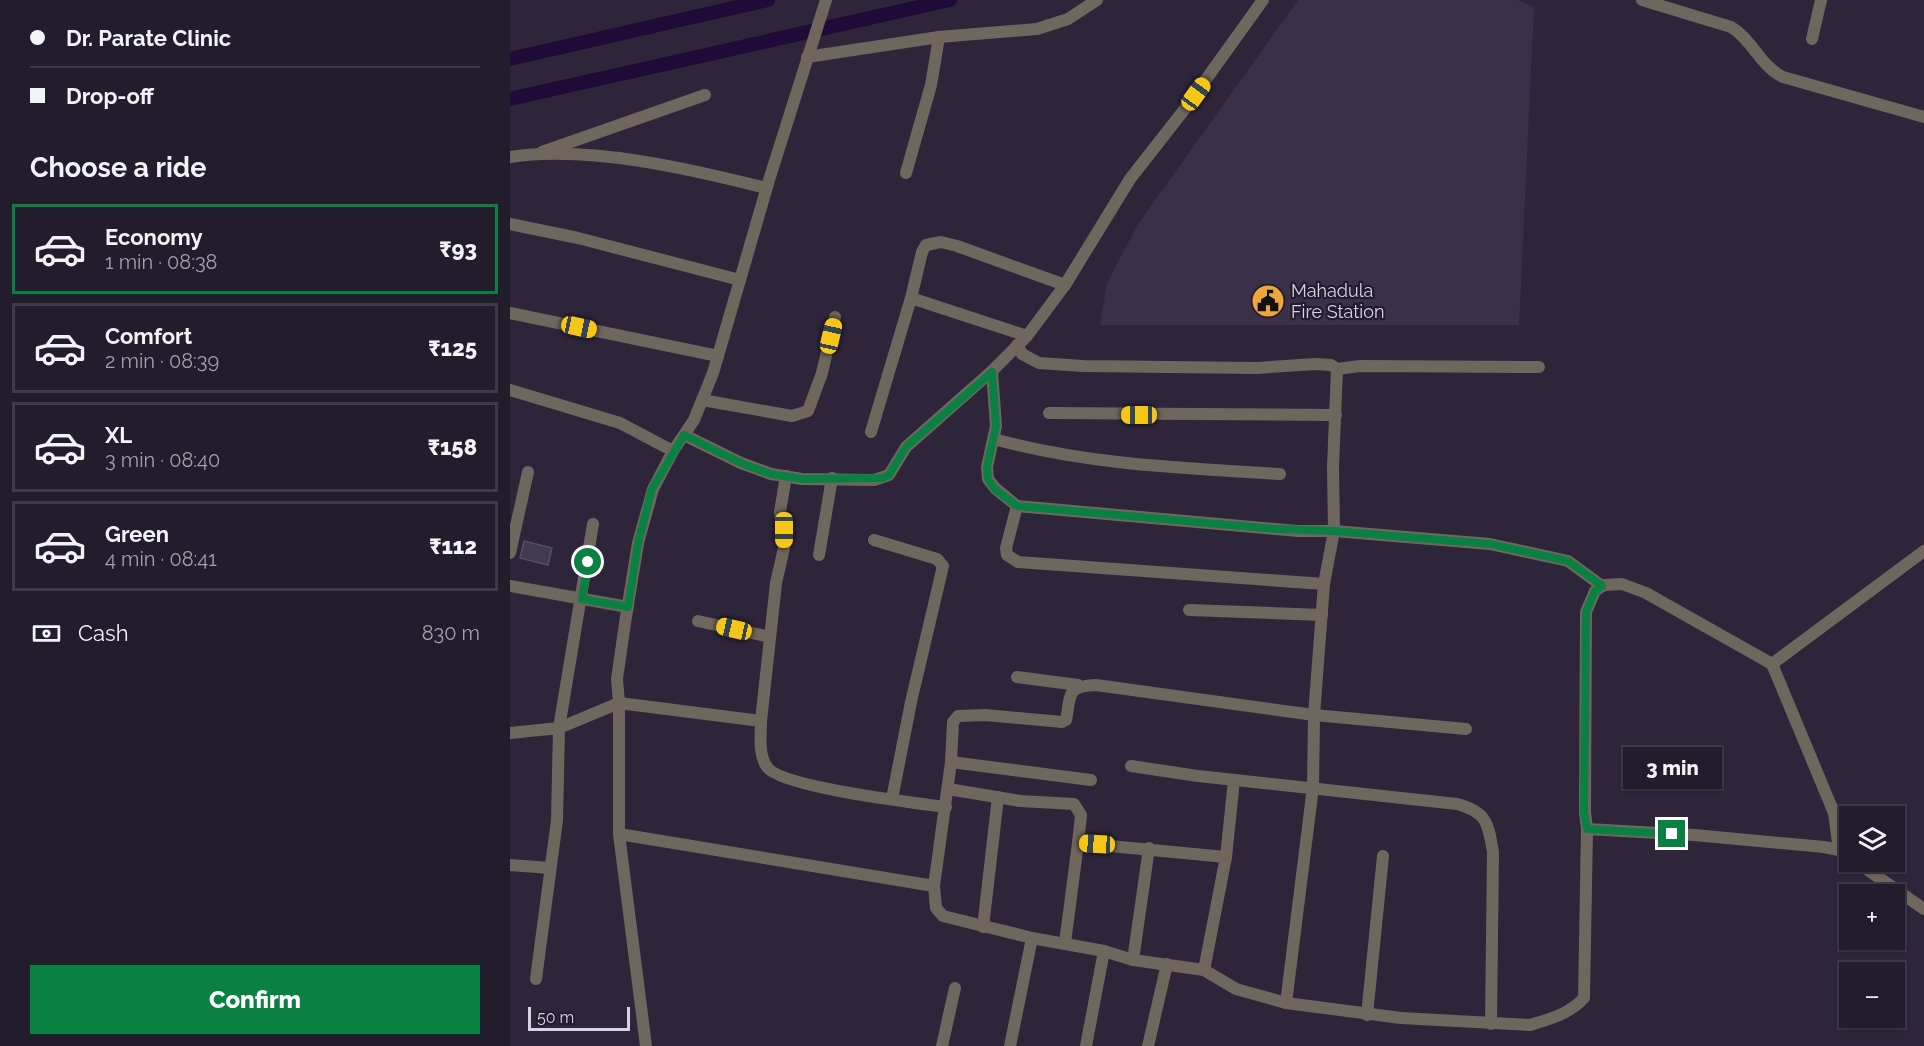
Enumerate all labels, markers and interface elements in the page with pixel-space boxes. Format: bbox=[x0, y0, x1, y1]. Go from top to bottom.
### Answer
text: Dr. Parate Clinic bbox=[66, 25, 231, 51]
car bbox=[1178, 74, 1214, 114]
text: Drop-off bbox=[66, 83, 154, 109]
text: Choose a ride bbox=[30, 152, 206, 183]
icon: car bbox=[33, 222, 87, 276]
text: Economy bbox=[105, 224, 203, 250]
text: ₹93 bbox=[439, 236, 477, 262]
text: 1 min · 08:38 bbox=[105, 250, 217, 274]
place label: Mahadula Fire Station bbox=[1291, 280, 1384, 322]
public building icon: Mahadula Fire Station bbox=[1250, 283, 1286, 319]
car bbox=[560, 314, 598, 340]
car bbox=[818, 316, 844, 356]
icon: car bbox=[33, 321, 87, 375]
text: Comfort bbox=[105, 323, 192, 349]
text: ₹125 bbox=[428, 335, 477, 361]
text: 2 min · 08:39 bbox=[105, 349, 219, 373]
car bbox=[1121, 406, 1157, 424]
icon: car bbox=[33, 420, 87, 474]
text: XL bbox=[105, 422, 132, 448]
text: ₹158 bbox=[428, 434, 477, 460]
text: 3 min · 08:40 bbox=[105, 448, 220, 472]
car bbox=[775, 512, 793, 548]
icon: car bbox=[33, 519, 87, 573]
text: Green bbox=[105, 521, 169, 547]
text: ₹112 bbox=[429, 533, 477, 559]
text: 4 min · 08:41 bbox=[105, 547, 217, 571]
route start bbox=[574, 548, 601, 575]
car bbox=[714, 616, 754, 642]
icon: cash bbox=[30, 617, 63, 650]
text: Cash bbox=[78, 620, 129, 646]
text: 830 m bbox=[422, 621, 480, 645]
callout: 3 min bbox=[1622, 747, 1722, 789]
text: 3 min bbox=[1646, 756, 1699, 780]
map controls bbox=[1839, 806, 1905, 1028]
button: layers bbox=[1839, 806, 1905, 872]
route end bbox=[1658, 820, 1685, 847]
car bbox=[1079, 834, 1115, 854]
button: + bbox=[1839, 884, 1905, 950]
button: − bbox=[1839, 962, 1905, 1028]
button: Confirm bbox=[30, 965, 480, 1034]
scale bar bbox=[528, 1004, 630, 1032]
text: 50 m bbox=[537, 1008, 574, 1027]

